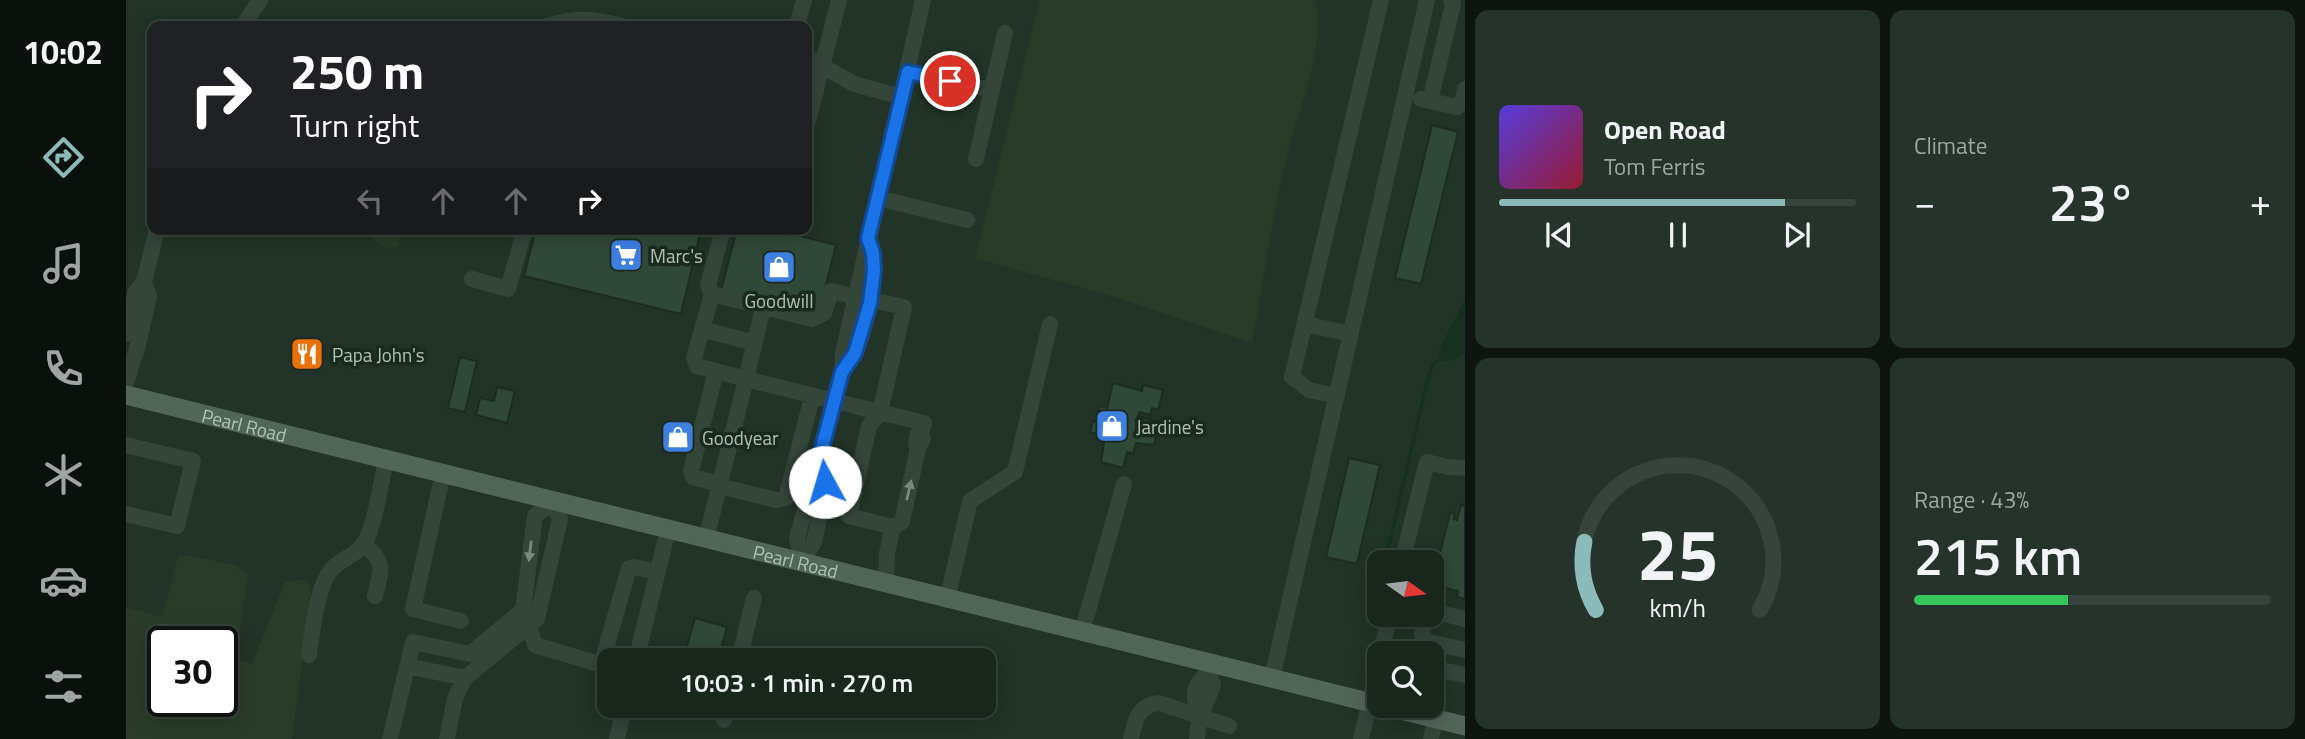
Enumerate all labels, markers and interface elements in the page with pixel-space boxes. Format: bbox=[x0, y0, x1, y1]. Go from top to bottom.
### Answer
text: 10:02 bbox=[23, 28, 103, 76]
text: 250 m bbox=[290, 33, 424, 108]
icon: right bbox=[175, 49, 266, 140]
pin bbox=[920, 51, 980, 111]
icon: arrive bbox=[931, 62, 969, 100]
text: Turn right bbox=[290, 101, 419, 149]
text: Open Road bbox=[1604, 110, 1726, 149]
text: Climate bbox=[1914, 128, 1987, 163]
icon: directions bbox=[39, 133, 88, 182]
text: Tom Ferris bbox=[1604, 149, 1705, 184]
text: 23° bbox=[2049, 162, 2136, 241]
text: − bbox=[1914, 173, 1935, 231]
text: + bbox=[2250, 173, 2271, 231]
icon: left bbox=[351, 182, 389, 220]
icon: ahead bbox=[424, 182, 462, 220]
icon: ahead bbox=[497, 182, 535, 220]
icon: right bbox=[570, 182, 608, 220]
icon: previous bbox=[1540, 216, 1578, 254]
icon: pause bbox=[1659, 216, 1697, 254]
icon: next bbox=[1778, 216, 1816, 254]
supermarket icon: Marc's bbox=[607, 236, 645, 274]
icon: music bbox=[39, 239, 88, 288]
place label: Marc's bbox=[650, 241, 703, 270]
shop icon: Goodwill bbox=[760, 248, 798, 286]
place label: Goodwill bbox=[744, 286, 814, 315]
restaurant icon: Papa John's bbox=[288, 335, 326, 373]
place label: Papa John's bbox=[332, 340, 425, 369]
icon: phone bbox=[39, 344, 88, 393]
street label: Pearl Road bbox=[199, 400, 290, 449]
shop icon: Jardine's bbox=[1093, 407, 1131, 445]
place label: Jardine's bbox=[1136, 412, 1204, 441]
shop icon: Goodyear bbox=[659, 418, 697, 456]
place label: Goodyear bbox=[702, 423, 779, 452]
position arrow bbox=[788, 445, 862, 519]
icon: climate bbox=[39, 450, 88, 499]
one-way arrow bbox=[904, 479, 915, 501]
text: Range · 43% bbox=[1914, 482, 2029, 517]
text: 25 bbox=[1637, 498, 1718, 608]
text: 215 km bbox=[1914, 516, 2082, 595]
street label: Pearl Road bbox=[750, 536, 841, 585]
one-way arrow bbox=[525, 541, 536, 563]
north arrow bbox=[1367, 550, 1444, 626]
map controls bbox=[1367, 550, 1444, 718]
icon: car bbox=[39, 556, 88, 605]
text: km/h bbox=[1649, 588, 1706, 626]
speed limit sign: 30 bbox=[147, 626, 238, 717]
button: search bbox=[1367, 641, 1444, 718]
icon: filters bbox=[39, 662, 88, 711]
text: 10:03 · 1 min · 270 m bbox=[680, 663, 913, 702]

